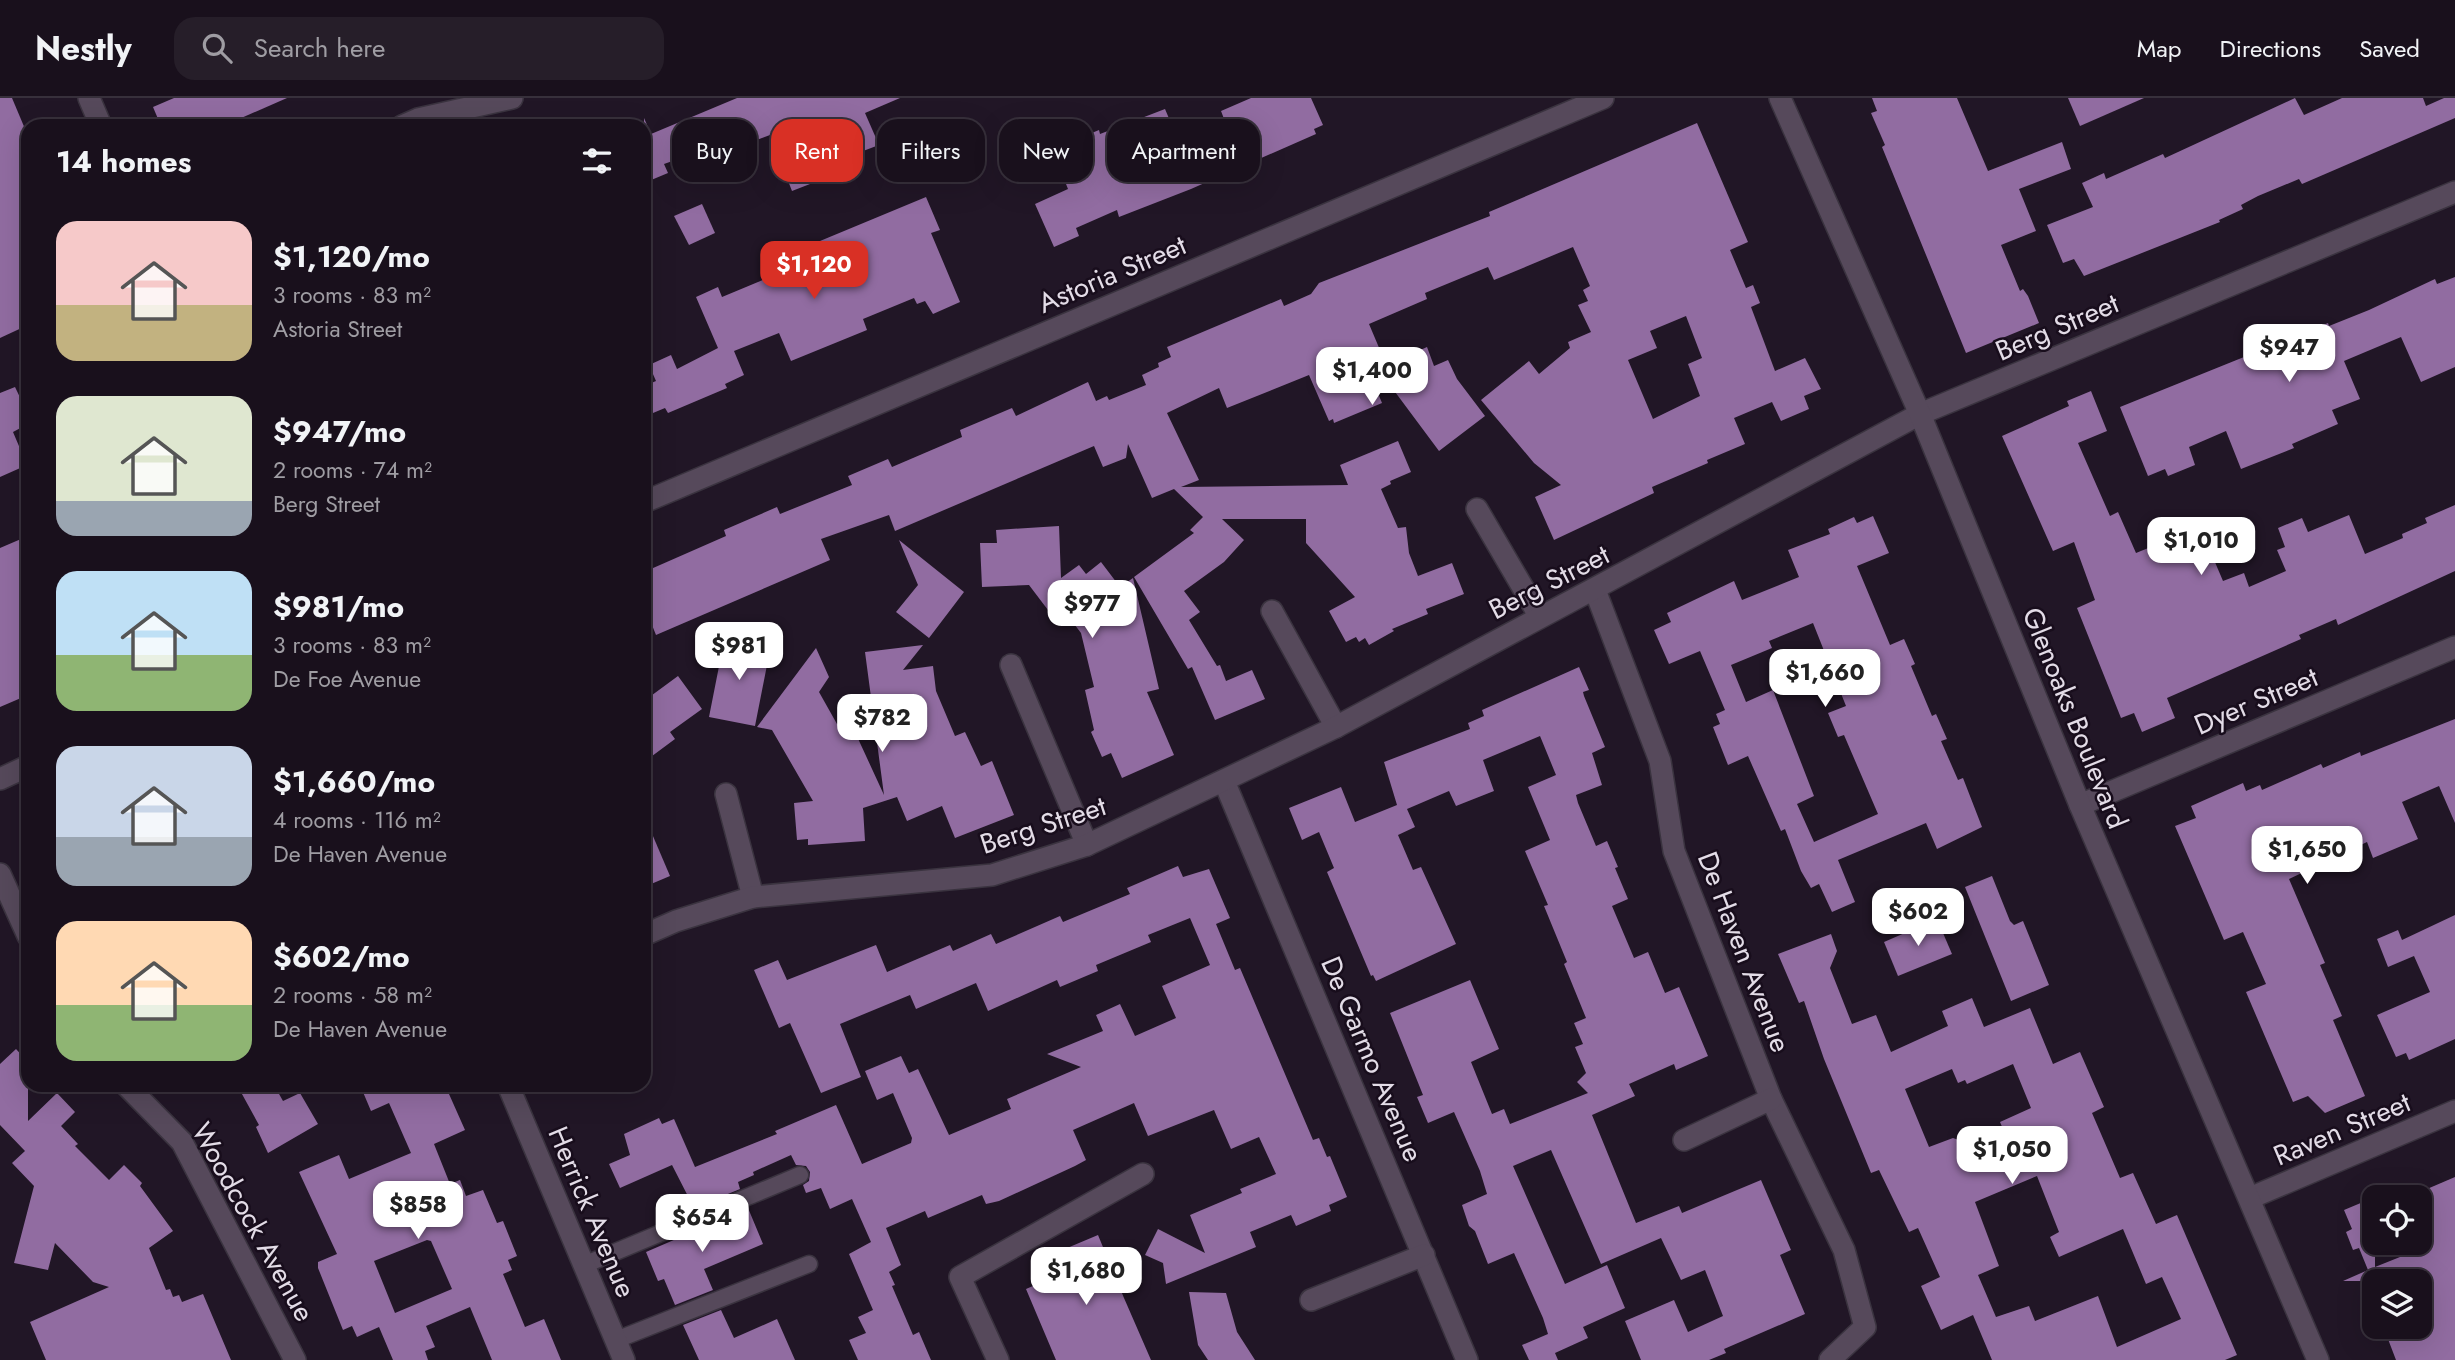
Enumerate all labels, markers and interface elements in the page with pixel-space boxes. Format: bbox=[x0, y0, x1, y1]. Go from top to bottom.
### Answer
search box bbox=[174, 17, 664, 80]
text: Nestly bbox=[35, 25, 132, 72]
icon: search bbox=[198, 29, 236, 67]
text: Search here bbox=[254, 29, 385, 67]
text: Map bbox=[2137, 31, 2182, 66]
text: Directions bbox=[2220, 31, 2321, 66]
text: Saved bbox=[2359, 31, 2420, 66]
chip: Buy bbox=[672, 119, 757, 182]
chip: Rent bbox=[771, 119, 863, 182]
chip: Filters bbox=[877, 119, 985, 182]
chip: New bbox=[999, 119, 1093, 182]
chip: Apartment bbox=[1107, 119, 1260, 182]
text: 14 homes bbox=[56, 140, 191, 183]
icon: filters bbox=[578, 142, 616, 180]
street label: Astoria Street bbox=[1032, 224, 1193, 324]
text: $1,120/mo bbox=[273, 235, 430, 278]
pin: $1,120 bbox=[757, 242, 871, 301]
text: $1,120 bbox=[776, 247, 852, 281]
icon: home bbox=[112, 249, 196, 333]
text: 3 rooms · 83 m² bbox=[273, 278, 431, 312]
street label: Berg Street bbox=[1989, 283, 2125, 371]
text: Astoria Street bbox=[273, 312, 402, 346]
pin: $947 bbox=[2248, 324, 2330, 384]
text: $947 bbox=[2259, 330, 2319, 364]
pin: $1,400 bbox=[1315, 348, 1429, 407]
text: $1,400 bbox=[1332, 353, 1412, 387]
text: $947/mo bbox=[273, 410, 406, 453]
icon: home bbox=[112, 424, 196, 508]
text: 2 rooms · 74 m² bbox=[273, 453, 432, 487]
text: Berg Street bbox=[273, 487, 380, 521]
pin: $1,010 bbox=[2144, 518, 2258, 577]
text: $1,010 bbox=[2163, 523, 2239, 557]
street label: Berg Street bbox=[1482, 534, 1617, 630]
pin: $977 bbox=[1051, 580, 1133, 640]
text: $981/mo bbox=[273, 585, 404, 628]
text: $977 bbox=[1064, 586, 1120, 620]
icon: home bbox=[112, 599, 196, 683]
street label: Glenoaks Boulevard bbox=[2012, 601, 2138, 835]
pin: $981 bbox=[698, 622, 780, 682]
text: 3 rooms · 83 m² bbox=[273, 628, 431, 662]
text: $981 bbox=[711, 628, 767, 662]
pin: $1,660 bbox=[1768, 650, 1882, 709]
text: $1,660 bbox=[1785, 655, 1865, 689]
street label: Dyer Street bbox=[2188, 657, 2324, 745]
text: De Foe Avenue bbox=[273, 662, 421, 696]
pin: $782 bbox=[841, 694, 923, 754]
text: $782 bbox=[853, 700, 911, 734]
text: $1,660/mo bbox=[273, 760, 435, 803]
icon: home bbox=[112, 774, 196, 858]
street label: Berg Street bbox=[975, 785, 1112, 865]
text: 4 rooms · 116 m² bbox=[273, 803, 441, 837]
pin: $1,650 bbox=[2250, 826, 2364, 886]
text: $1,650 bbox=[2268, 832, 2346, 866]
text: De Haven Avenue bbox=[273, 837, 447, 871]
street label: De Haven Avenue bbox=[1687, 846, 1801, 1058]
pin: $602 bbox=[1877, 888, 1959, 948]
text: $602 bbox=[1888, 894, 1948, 928]
text: $602/mo bbox=[273, 935, 410, 978]
icon: home bbox=[112, 949, 196, 1033]
street label: De Garmo Avenue bbox=[1310, 950, 1434, 1168]
text: 2 rooms · 58 m² bbox=[273, 978, 432, 1012]
text: De Haven Avenue bbox=[273, 1012, 447, 1046]
street label: Raven Street bbox=[2267, 1082, 2417, 1176]
street label: Woodcock Avenue bbox=[181, 1115, 325, 1329]
street label: Herrick Avenue bbox=[538, 1120, 646, 1304]
pin: $1,050 bbox=[1955, 1126, 2069, 1186]
text: $1,050 bbox=[1973, 1132, 2051, 1166]
pin: $858 bbox=[377, 1182, 459, 1241]
map controls bbox=[2362, 1185, 2432, 1339]
button: locate bbox=[2362, 1185, 2432, 1255]
text: $858 bbox=[389, 1187, 447, 1221]
pin: $654 bbox=[661, 1194, 743, 1254]
text: $654 bbox=[672, 1200, 732, 1234]
pin: $1,680 bbox=[1029, 1248, 1143, 1307]
text: $1,680 bbox=[1047, 1253, 1125, 1287]
button: layers bbox=[2362, 1269, 2432, 1339]

